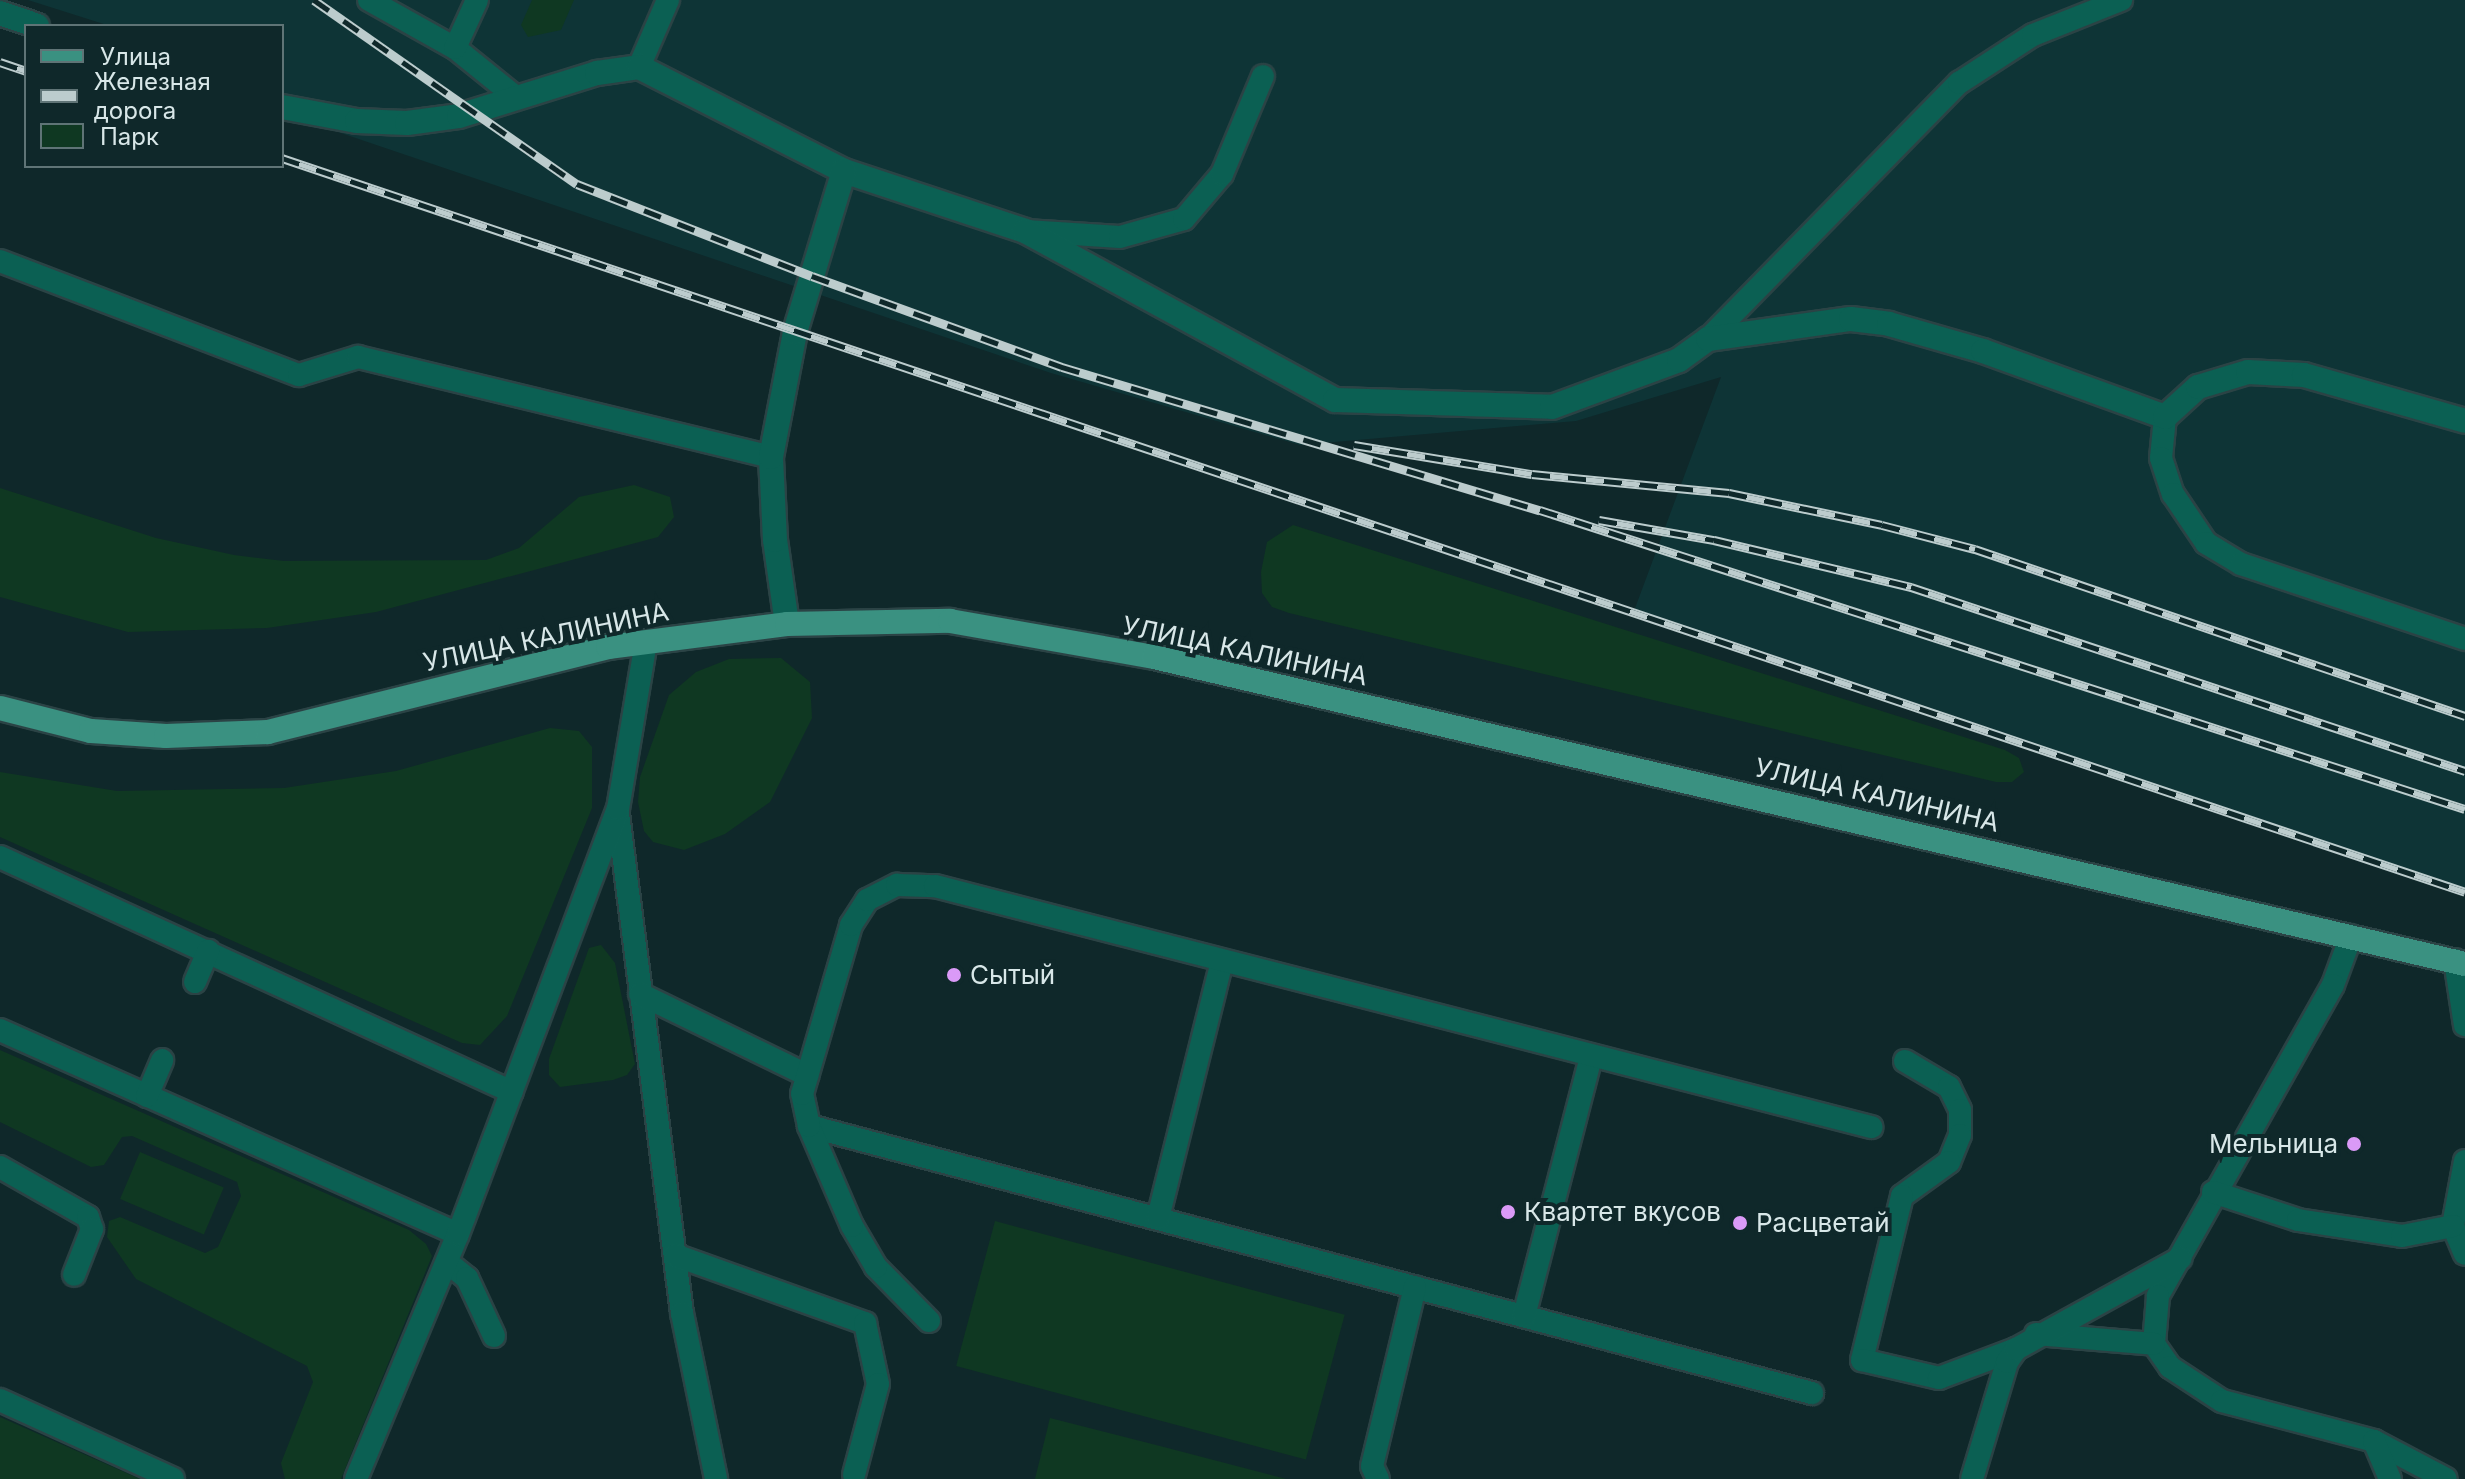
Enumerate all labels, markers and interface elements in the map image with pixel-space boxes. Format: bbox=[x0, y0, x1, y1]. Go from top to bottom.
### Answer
legend bbox=[24, 24, 284, 168]
text: Улица bbox=[100, 42, 171, 71]
text: Железная дорога bbox=[94, 67, 211, 125]
text: Парк bbox=[100, 122, 159, 151]
street label: УЛИЦА КАЛИНИНА bbox=[420, 596, 672, 678]
street label: УЛИЦА КАЛИНИНА bbox=[1119, 610, 1371, 692]
street label: УЛИЦА КАЛИНИНА bbox=[1752, 752, 2002, 838]
place label: Сытый bbox=[970, 959, 1055, 991]
marker: Сытый bbox=[945, 966, 963, 984]
place label: Мельница bbox=[2209, 1128, 2338, 1160]
marker: Мельница bbox=[2345, 1135, 2363, 1153]
place label: Квартет вкусов bbox=[1524, 1196, 1721, 1228]
marker: Квартет вкусов bbox=[1499, 1203, 1517, 1221]
place label: Расцветай bbox=[1756, 1207, 1890, 1239]
marker: Расцветай bbox=[1731, 1214, 1749, 1232]

